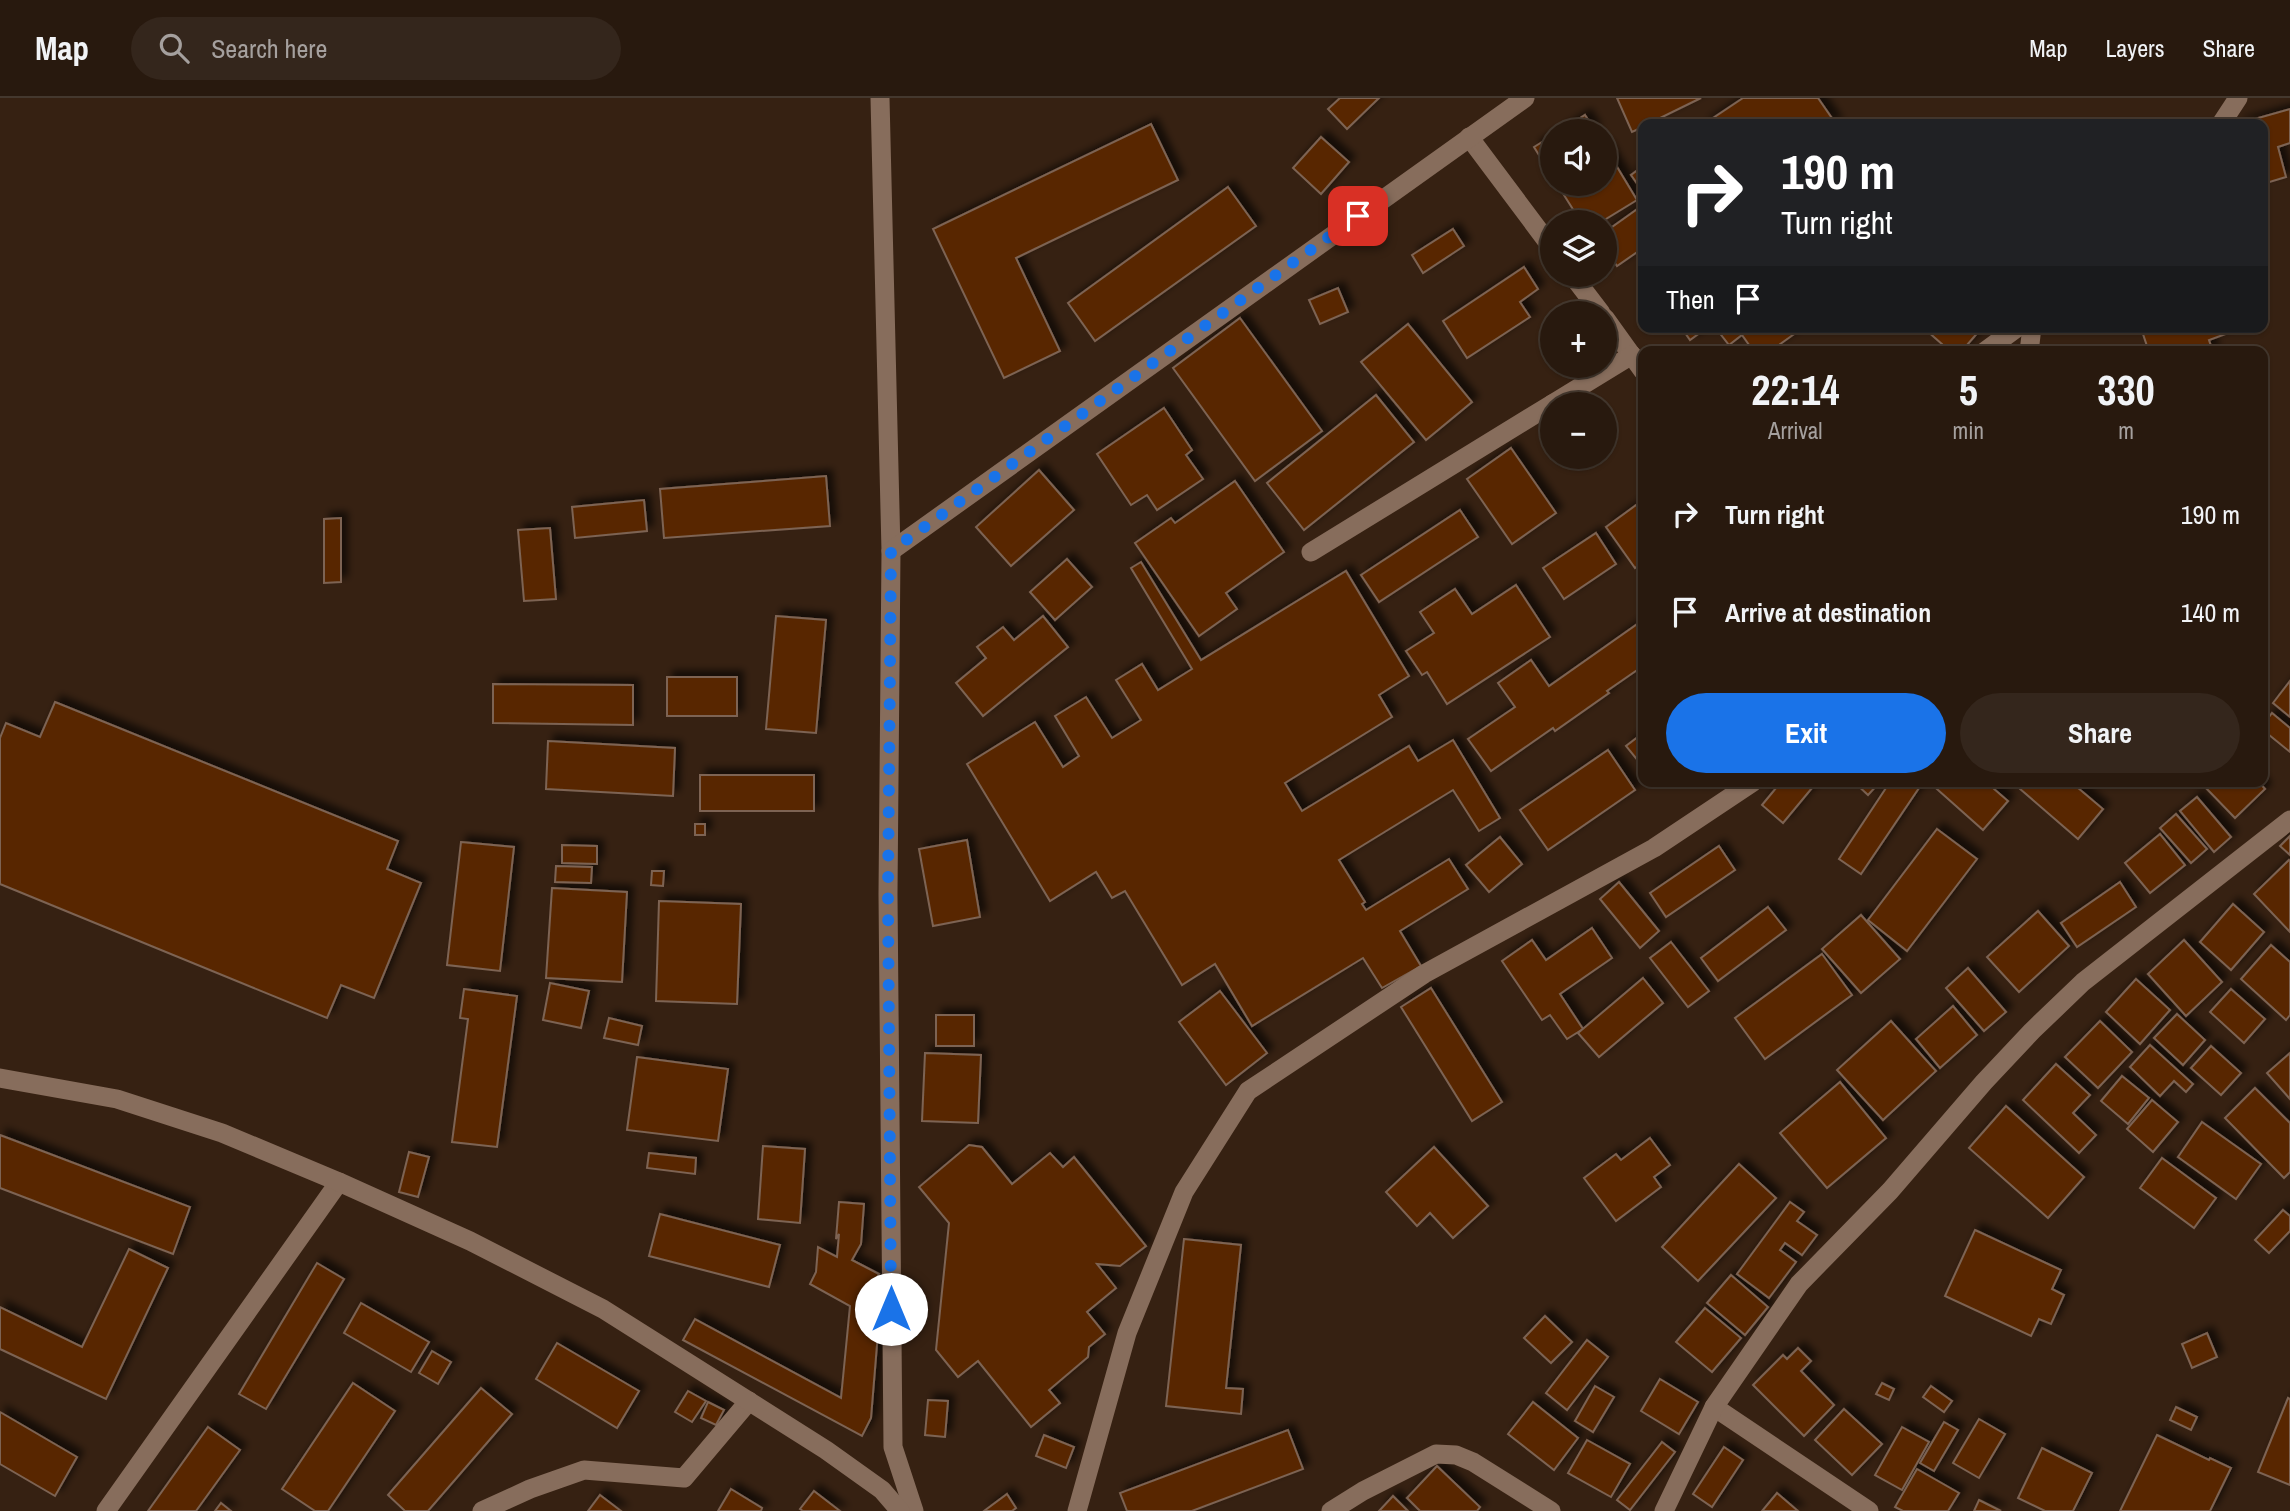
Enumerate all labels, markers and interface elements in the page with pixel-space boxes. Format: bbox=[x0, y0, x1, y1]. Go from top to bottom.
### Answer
search box bbox=[131, 17, 621, 80]
text: Map bbox=[35, 26, 89, 70]
icon: search bbox=[155, 29, 193, 67]
text: Search here bbox=[211, 31, 327, 66]
text: Map bbox=[2029, 32, 2067, 64]
text: Layers bbox=[2105, 32, 2164, 64]
text: Share bbox=[2202, 32, 2255, 64]
map controls bbox=[1540, 119, 1617, 469]
button: sound bbox=[1540, 119, 1617, 196]
text: 190 m bbox=[1781, 138, 1895, 204]
icon: right bbox=[1666, 147, 1757, 238]
pin bbox=[1328, 186, 1388, 246]
icon: arrive bbox=[1339, 197, 1377, 235]
text: Turn right bbox=[1781, 201, 1893, 244]
button: layers bbox=[1540, 210, 1617, 287]
icon: arrive bbox=[1729, 280, 1767, 318]
text: Then bbox=[1666, 282, 1715, 317]
button: + bbox=[1540, 301, 1617, 378]
text: 22:14 bbox=[1751, 362, 1839, 418]
text: 5 bbox=[1959, 362, 1978, 418]
text: 330 bbox=[2097, 362, 2155, 418]
button: − bbox=[1540, 392, 1617, 469]
text: Arrival bbox=[1768, 415, 1823, 446]
text: min bbox=[1953, 415, 1984, 446]
text: m bbox=[2118, 415, 2134, 446]
icon: right bbox=[1666, 495, 1704, 533]
text: Turn right bbox=[1725, 497, 1824, 532]
text: 190 m bbox=[2181, 497, 2240, 532]
icon: arrive bbox=[1666, 593, 1704, 631]
text: Arrive at destination bbox=[1725, 595, 1931, 630]
text: 140 m bbox=[2181, 595, 2240, 630]
button: Exit bbox=[1666, 693, 1946, 773]
button: Share bbox=[1960, 693, 2240, 773]
position arrow bbox=[854, 1272, 928, 1346]

